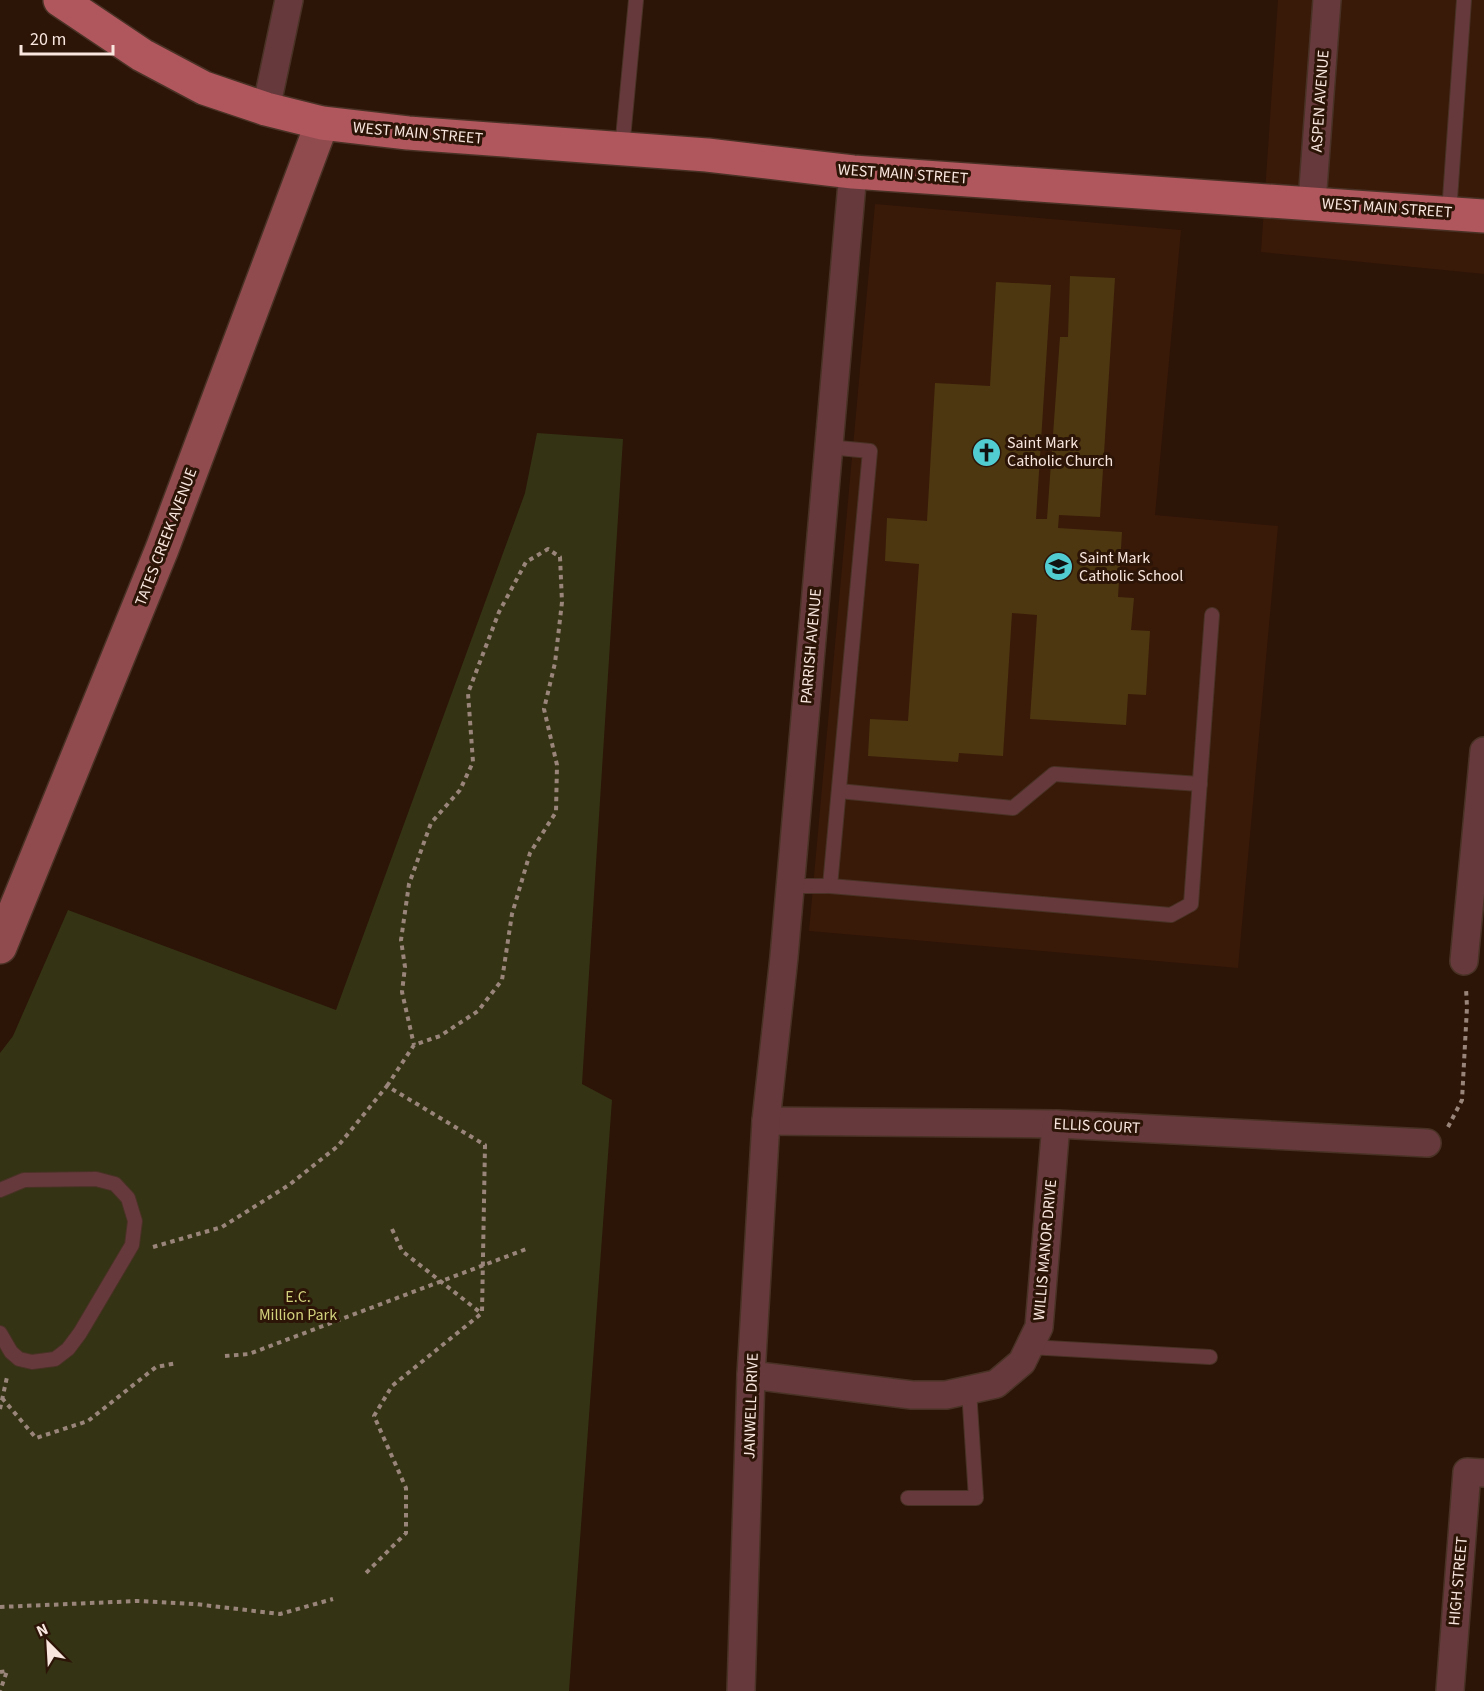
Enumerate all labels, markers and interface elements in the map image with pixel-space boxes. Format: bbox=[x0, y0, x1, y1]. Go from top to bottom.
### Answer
scale bar bbox=[21, 18, 112, 56]
text: 20 m bbox=[30, 27, 66, 52]
street label: ASPEN AVENUE bbox=[1305, 49, 1335, 153]
street label: WEST MAIN STREET bbox=[352, 116, 484, 150]
street label: WEST MAIN STREET bbox=[837, 158, 969, 190]
street label: WEST MAIN STREET bbox=[1321, 192, 1453, 224]
place label: Saint Mark Catholic Church bbox=[1007, 432, 1113, 472]
church icon: Saint Mark Catholic Church bbox=[970, 436, 1002, 468]
street label: TATES CREEK AVENUE bbox=[130, 465, 202, 609]
place label: Saint Mark Catholic School bbox=[1079, 547, 1183, 587]
school or university icon: Saint Mark Catholic School bbox=[1042, 551, 1074, 583]
street label: PARRISH AVENUE bbox=[795, 587, 827, 705]
street label: ELLIS COURT bbox=[1053, 1113, 1141, 1139]
street label: WILLIS MANOR DRIVE bbox=[1028, 1178, 1062, 1322]
park label: E.C. Million Park bbox=[259, 1286, 337, 1326]
street label: JANWELL DRIVE bbox=[738, 1353, 764, 1459]
street label: HIGH STREET bbox=[1443, 1535, 1473, 1627]
north arrow bbox=[18, 1613, 78, 1673]
text: N bbox=[33, 1618, 52, 1642]

